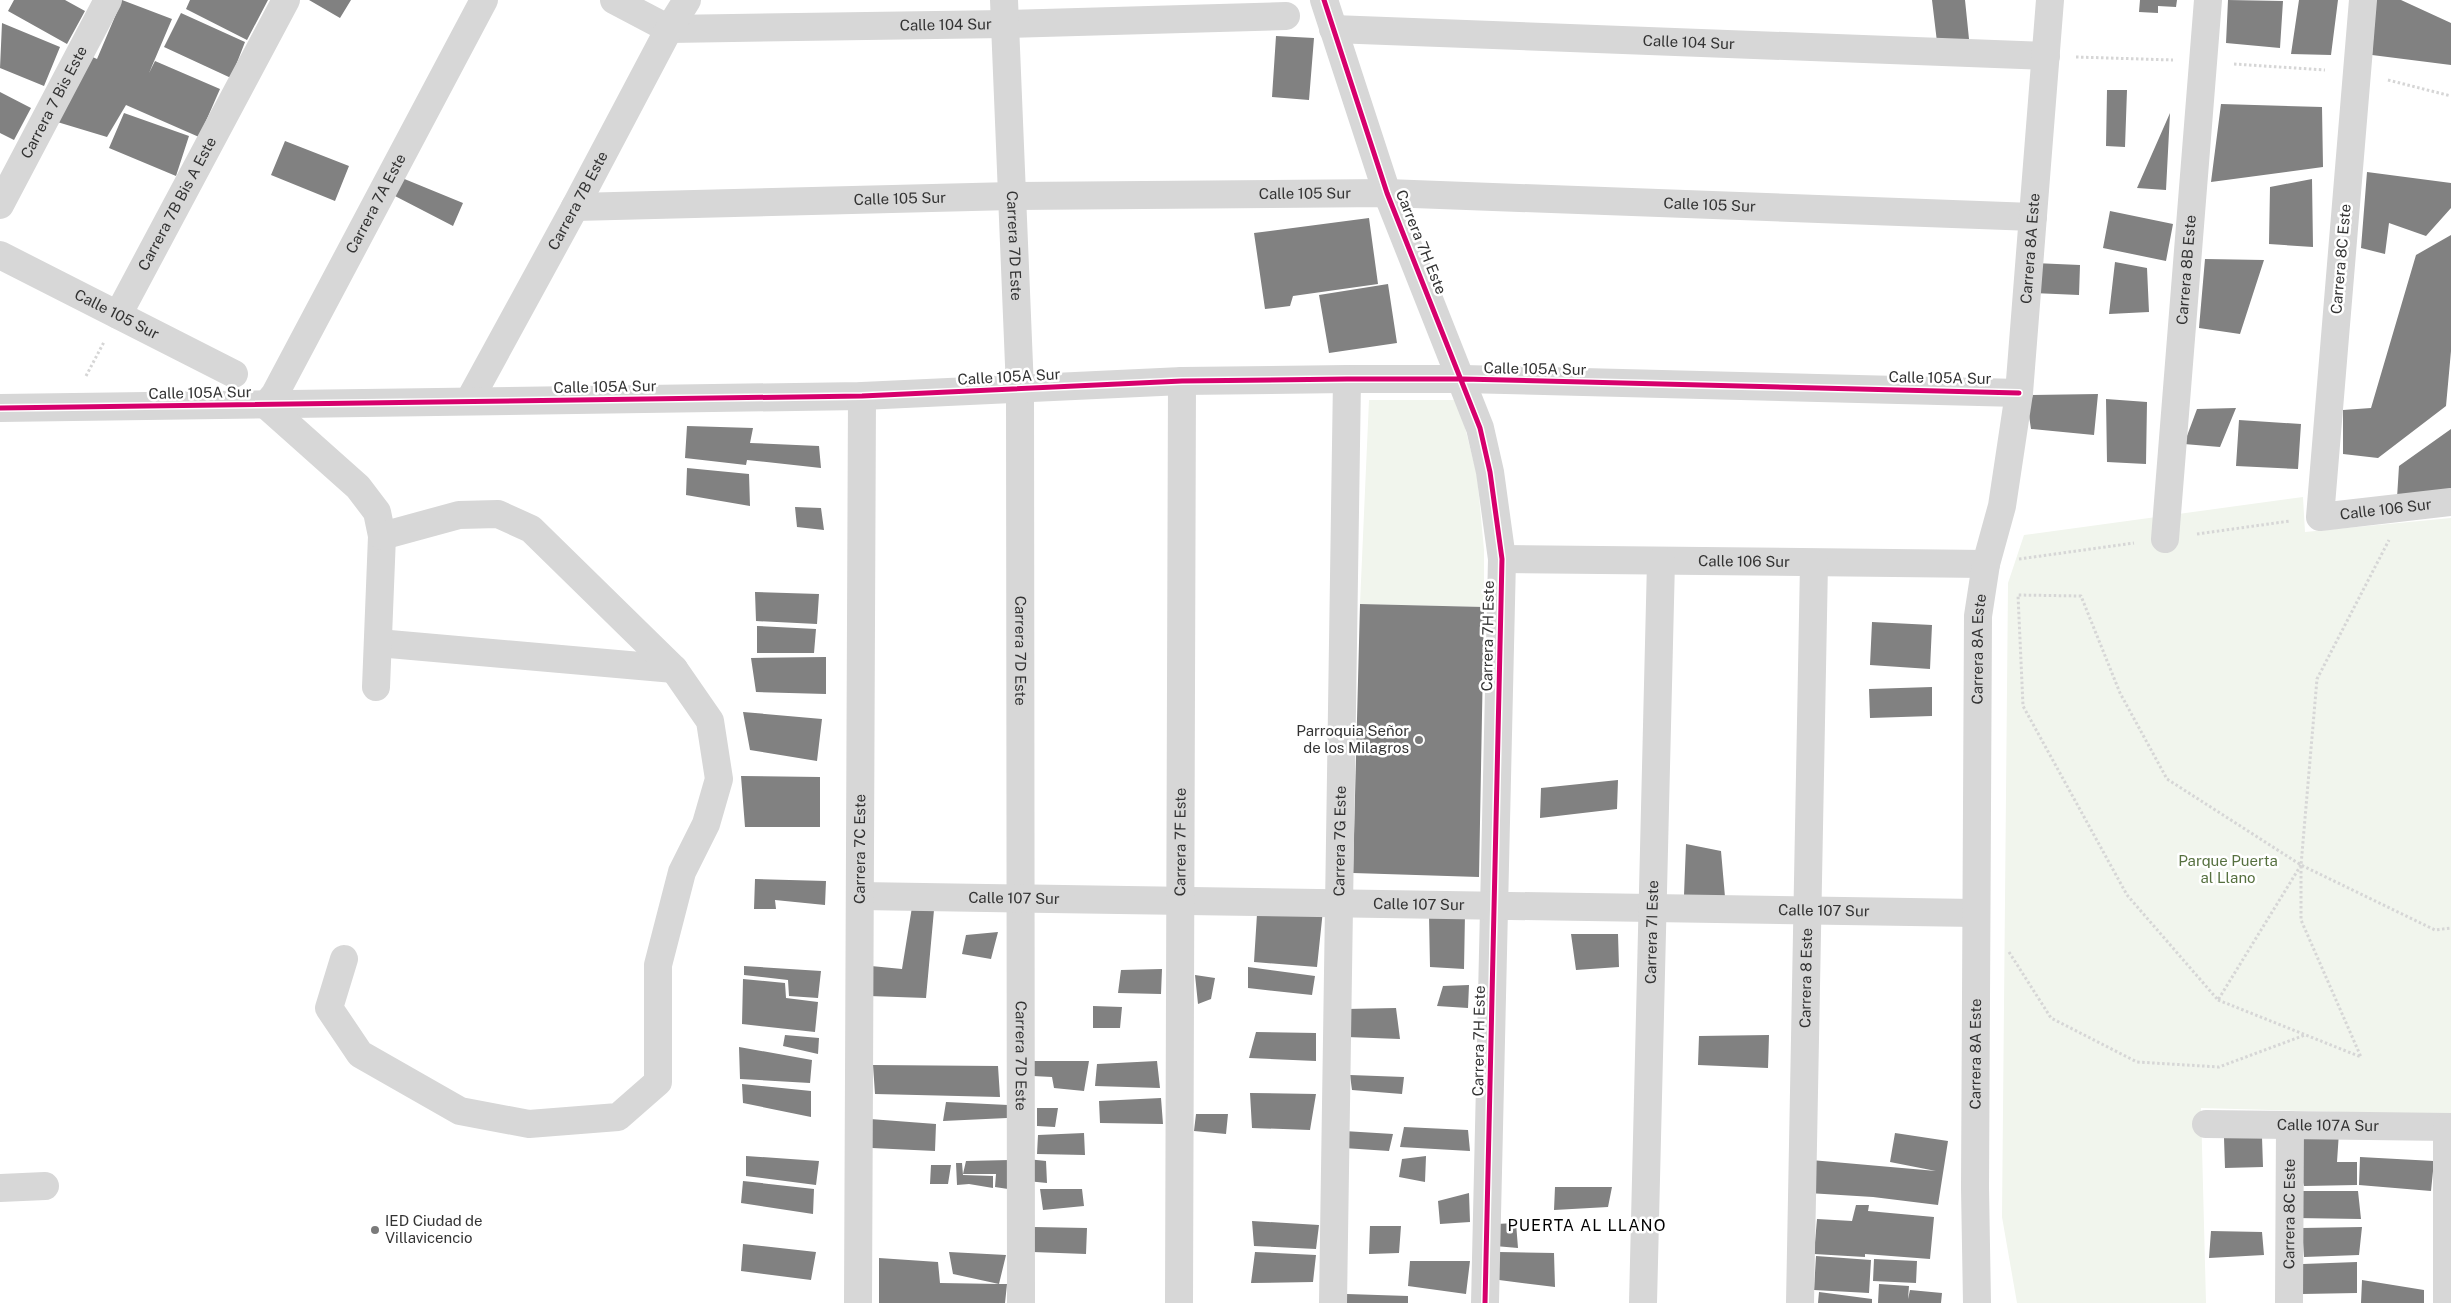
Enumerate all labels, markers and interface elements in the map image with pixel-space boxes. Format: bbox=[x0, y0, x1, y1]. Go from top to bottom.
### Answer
street label: Calle 104 Sur bbox=[900, 15, 992, 34]
street label: Calle 104 Sur bbox=[1642, 32, 1735, 52]
street label: Carrera 7 Bis Este bbox=[17, 43, 90, 161]
street label: Carrera 7B Bis A Este bbox=[134, 134, 219, 273]
street label: Carrera 7B Este bbox=[544, 148, 611, 253]
street label: Carrera 7A Este bbox=[342, 151, 409, 256]
street label: Calle 105 Sur bbox=[1259, 184, 1351, 202]
street label: Carrera 7H Este bbox=[1393, 187, 1450, 296]
street label: Calle 105 Sur bbox=[853, 189, 946, 208]
street label: Carrera 7D Este bbox=[1004, 190, 1025, 301]
street label: Carrera 8A Este bbox=[2017, 193, 2043, 304]
street label: Calle 105 Sur bbox=[1663, 194, 1756, 215]
street label: Carrera 8C Este bbox=[2327, 203, 2354, 315]
street label: Carrera 8B Este bbox=[2173, 214, 2199, 326]
street label: Calle 105 Sur bbox=[72, 285, 162, 343]
street label: Calle 105A Sur bbox=[1483, 359, 1587, 378]
street label: Calle 105A Sur bbox=[957, 365, 1061, 388]
street label: Calle 105A Sur bbox=[1888, 368, 1992, 387]
street label: Calle 105A Sur bbox=[553, 377, 657, 396]
street label: Calle 105A Sur bbox=[148, 383, 252, 402]
street label: Calle 106 Sur bbox=[2339, 495, 2433, 523]
street label: Calle 106 Sur bbox=[1698, 552, 1790, 570]
street label: Carrera 7H Este bbox=[1478, 580, 1497, 692]
street label: Carrera 8A Este bbox=[1969, 592, 1989, 705]
street label: Carrera 7D Este bbox=[1012, 596, 1029, 706]
place label: Parroquia Señor de los Milagros bbox=[1296, 722, 1409, 756]
marker: Parroquia Señor de los Milagros bbox=[1413, 734, 1425, 746]
street label: Carrera 7G Este bbox=[1330, 786, 1349, 896]
street label: Carrera 7F Este bbox=[1171, 788, 1189, 896]
street label: Carrera 7C Este bbox=[851, 794, 868, 904]
park label: Parque Puerta al Llano bbox=[2178, 852, 2278, 886]
street label: Carrera 7I Este bbox=[1642, 880, 1661, 984]
street label: Calle 107 Sur bbox=[968, 889, 1060, 907]
street label: Calle 107 Sur bbox=[1373, 895, 1465, 913]
street label: Calle 107 Sur bbox=[1778, 901, 1870, 919]
street label: Carrera 8 Este bbox=[1796, 928, 1815, 1028]
street label: Carrera 7H Este bbox=[1469, 985, 1488, 1097]
street label: Carrera 8A Este bbox=[1966, 998, 1984, 1110]
street label: Carrera 7D Este bbox=[1013, 1001, 1030, 1111]
street label: Calle 107A Sur bbox=[2277, 1116, 2379, 1134]
street label: Carrera 8C Este bbox=[2280, 1159, 2298, 1269]
place label: IED Ciudad de Villavicencio bbox=[385, 1212, 483, 1246]
district label: PUERTA AL LLANO bbox=[1508, 1216, 1666, 1235]
marker: IED Ciudad de Villavicencio bbox=[369, 1224, 381, 1236]

